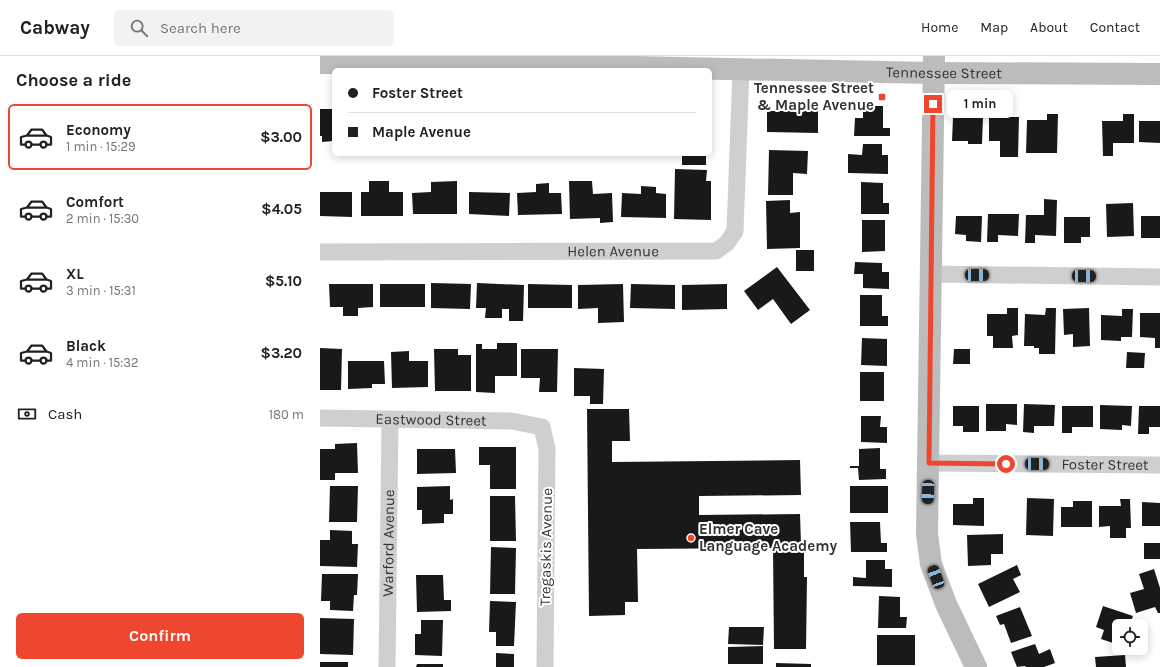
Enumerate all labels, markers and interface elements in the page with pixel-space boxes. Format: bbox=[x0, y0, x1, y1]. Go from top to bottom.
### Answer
search box bbox=[114, 10, 394, 46]
text: Cabway bbox=[20, 17, 90, 39]
icon: search bbox=[128, 17, 150, 39]
text: Search here bbox=[160, 19, 241, 37]
text: Home bbox=[921, 19, 958, 36]
text: Map bbox=[980, 19, 1008, 36]
text: About bbox=[1030, 19, 1068, 36]
text: Contact bbox=[1090, 19, 1140, 36]
street label: Tennessee Street bbox=[886, 63, 1002, 82]
text: Choose a ride bbox=[16, 69, 131, 91]
place label: Tennessee Street & Maple Avenue bbox=[754, 79, 874, 114]
text: Foster Street bbox=[372, 84, 463, 102]
callout: 1 min bbox=[947, 90, 1013, 118]
marker: Tennessee Street & Maple Avenue bbox=[877, 92, 887, 102]
route end bbox=[924, 95, 942, 113]
text: 1 min bbox=[964, 96, 996, 111]
icon: car bbox=[18, 119, 54, 155]
text: Economy bbox=[66, 121, 131, 139]
text: Maple Avenue bbox=[372, 123, 471, 141]
text: $3.00 bbox=[260, 128, 302, 146]
text: 1 min · 15:29 bbox=[66, 139, 135, 154]
icon: car bbox=[18, 191, 54, 227]
text: Comfort bbox=[66, 193, 124, 211]
text: $4.05 bbox=[261, 200, 302, 218]
text: 2 min · 15:30 bbox=[66, 211, 139, 226]
street label: Helen Avenue bbox=[567, 242, 659, 260]
icon: car bbox=[18, 263, 54, 299]
text: XL bbox=[66, 265, 84, 283]
car bbox=[965, 269, 989, 281]
car bbox=[1072, 270, 1096, 282]
text: $5.10 bbox=[265, 272, 302, 290]
text: 3 min · 15:31 bbox=[66, 283, 136, 298]
icon: car bbox=[18, 335, 54, 371]
text: Black bbox=[66, 337, 106, 355]
text: $3.20 bbox=[261, 344, 302, 362]
text: 4 min · 15:32 bbox=[66, 355, 139, 370]
icon: cash bbox=[16, 403, 38, 425]
text: Cash bbox=[48, 405, 82, 423]
text: 180 m bbox=[269, 407, 304, 422]
street label: Eastwood Street bbox=[375, 410, 487, 430]
route start bbox=[997, 455, 1015, 473]
street label: Foster Street bbox=[1061, 455, 1149, 474]
car bbox=[1025, 458, 1049, 470]
car bbox=[922, 480, 934, 504]
street label: Tregaskis Avenue bbox=[536, 488, 556, 606]
street label: Warford Avenue bbox=[379, 489, 398, 597]
place label: Elmer Cave Language Academy bbox=[699, 520, 837, 555]
marker: Elmer Cave Language Academy bbox=[686, 533, 696, 543]
car bbox=[926, 564, 946, 590]
button: Confirm bbox=[16, 613, 304, 659]
map controls bbox=[1112, 619, 1148, 655]
button: locate bbox=[1112, 619, 1148, 655]

